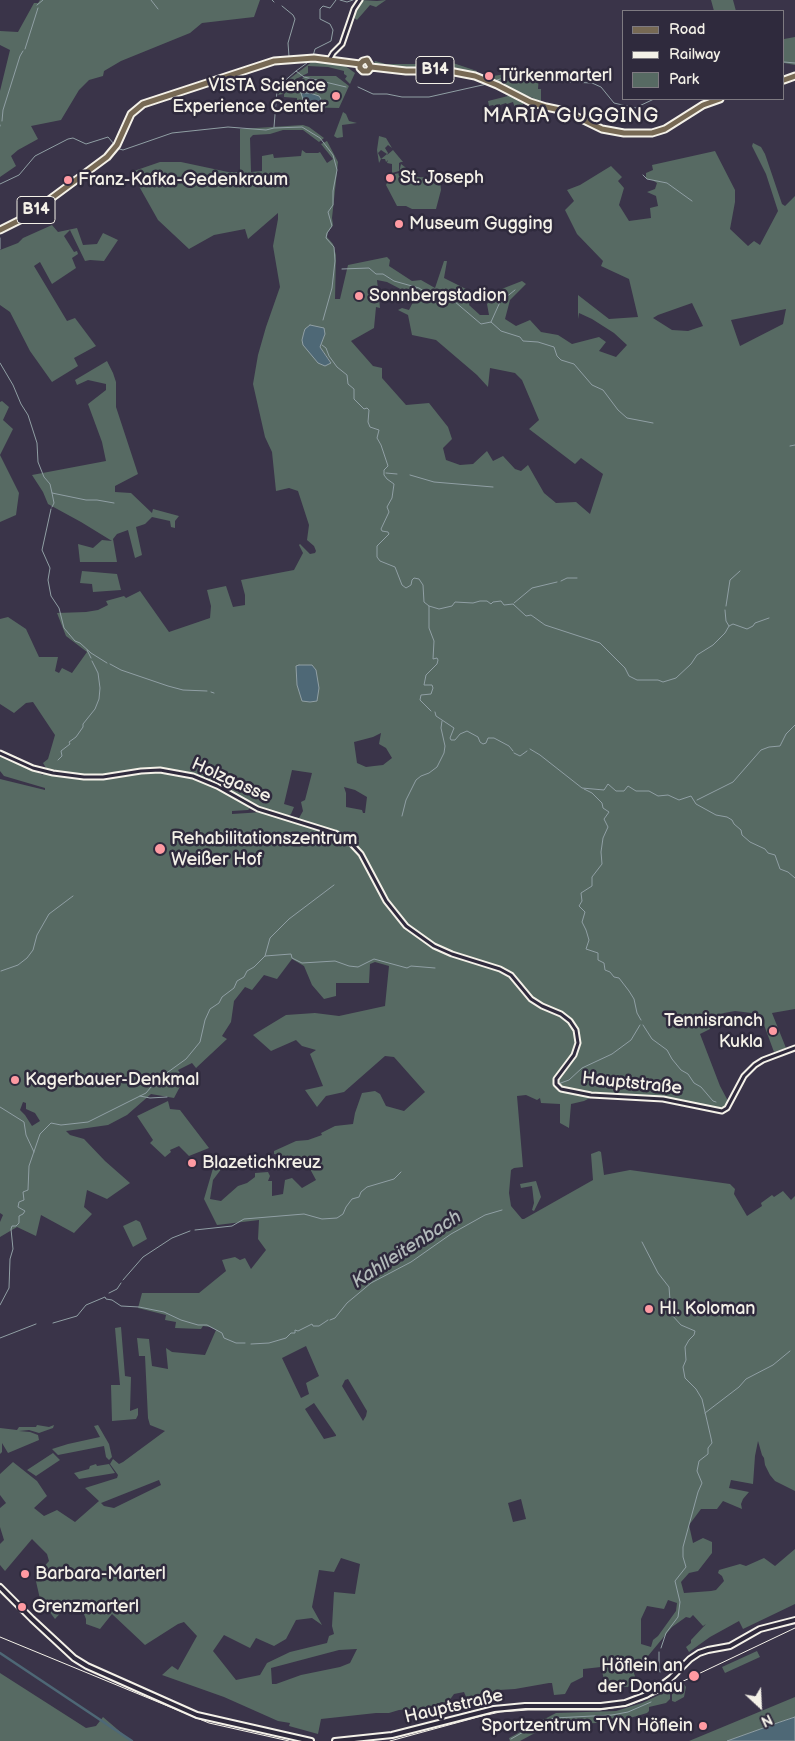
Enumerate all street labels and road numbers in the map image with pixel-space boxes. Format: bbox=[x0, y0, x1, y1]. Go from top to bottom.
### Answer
road number: B14 bbox=[416, 56, 454, 84]
road number: B14 bbox=[17, 196, 55, 224]
street label: Holzgasse bbox=[188, 754, 274, 808]
street label: Hauptstraße bbox=[581, 1068, 683, 1100]
street label: Hauptstraße bbox=[403, 1685, 505, 1729]

